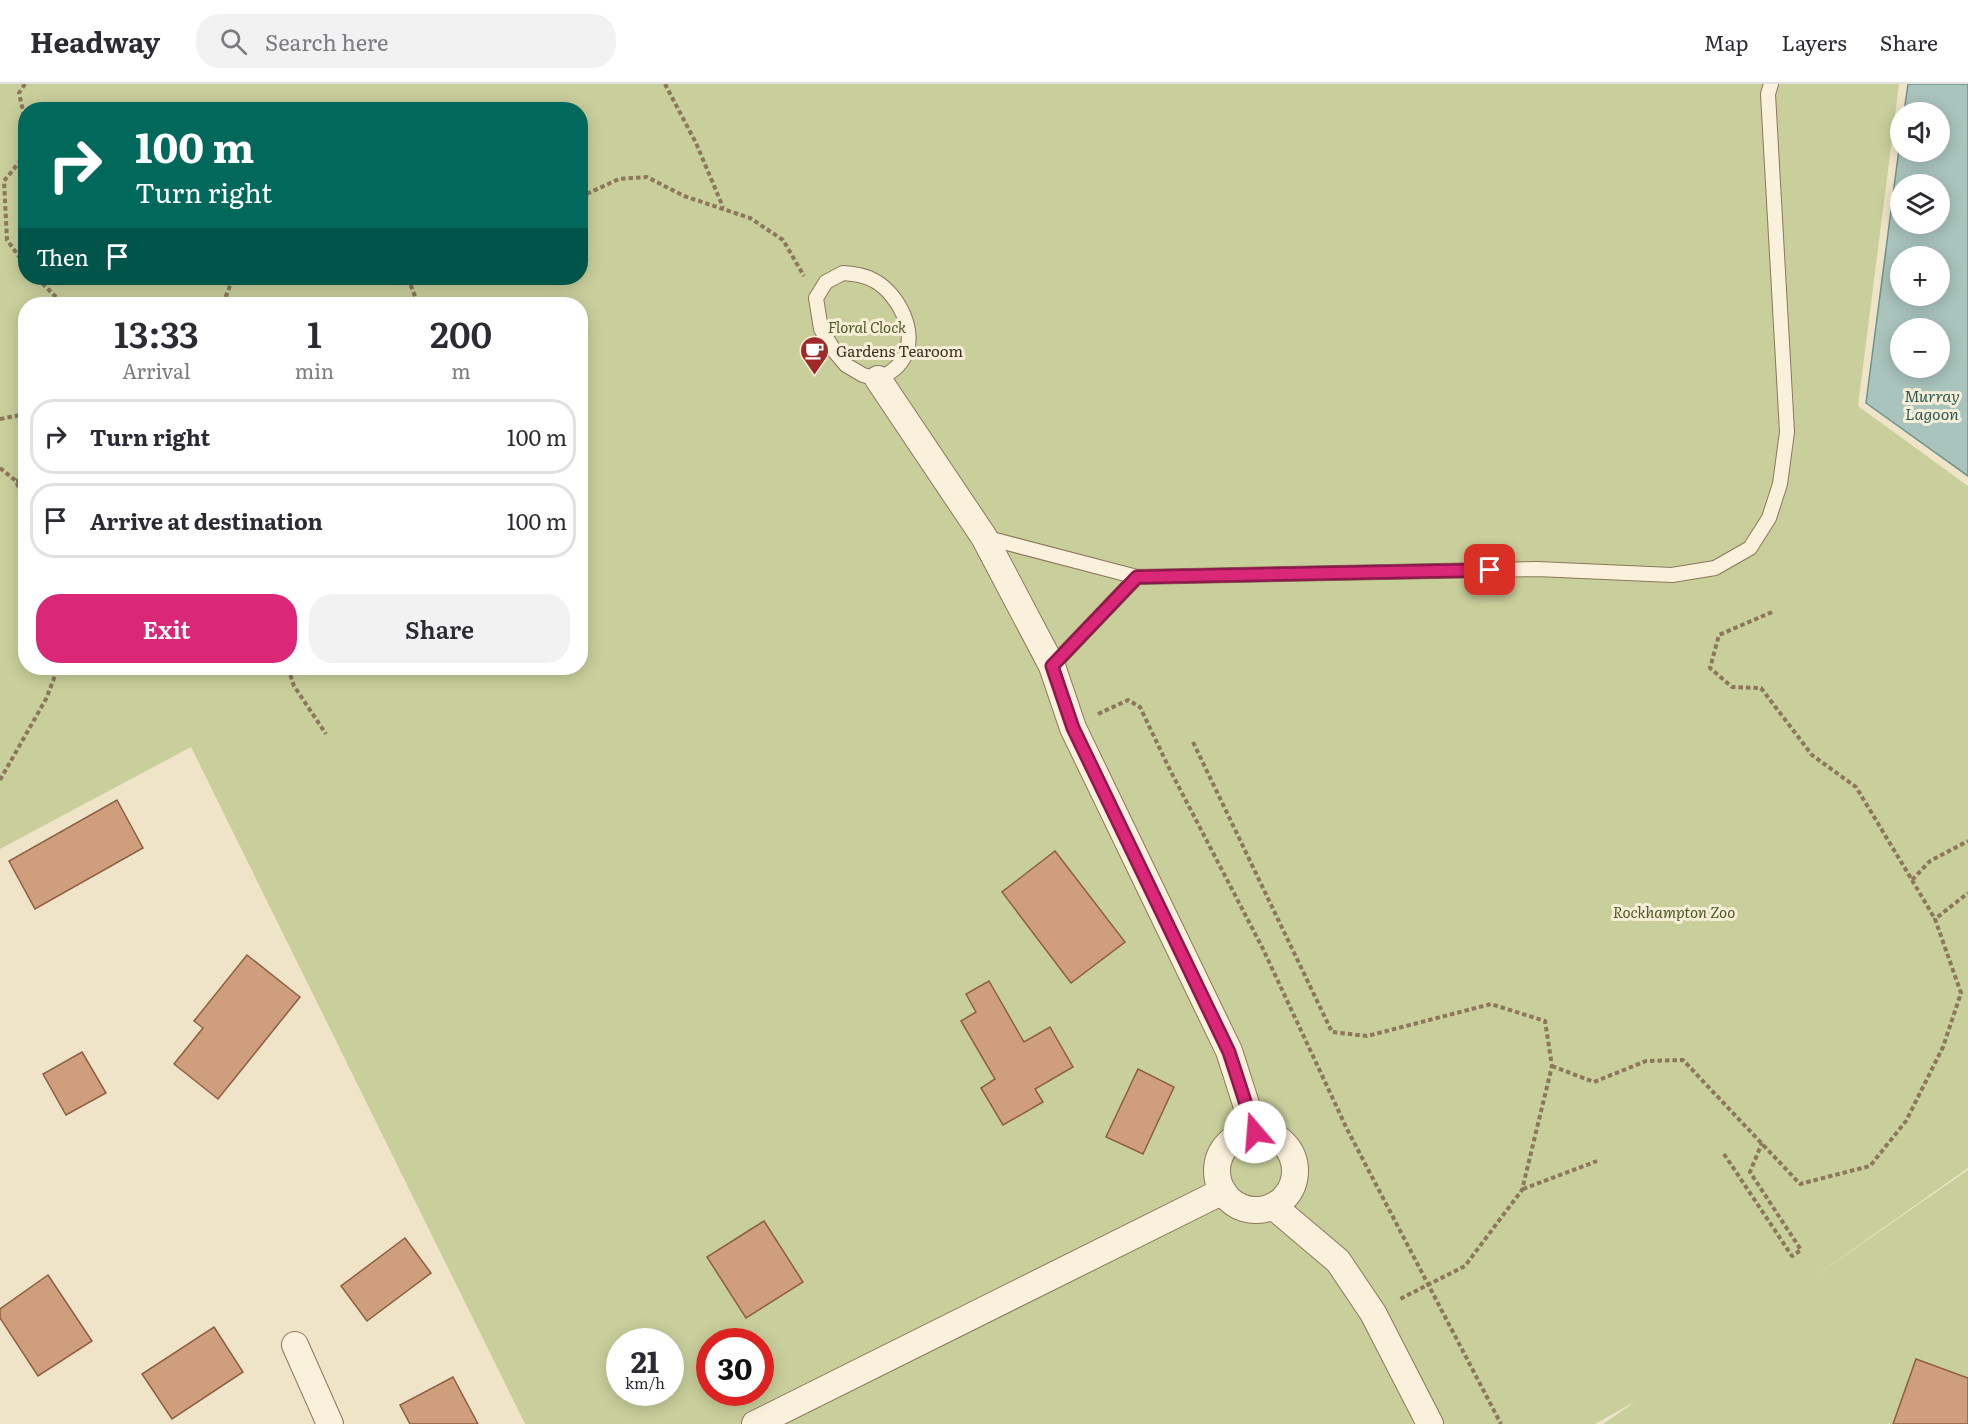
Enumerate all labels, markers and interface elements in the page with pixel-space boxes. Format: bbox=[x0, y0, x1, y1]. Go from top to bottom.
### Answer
search box bbox=[196, 14, 616, 68]
text: Headway bbox=[30, 20, 160, 62]
icon: search bbox=[217, 25, 250, 58]
text: Search here bbox=[265, 25, 388, 58]
text: Map bbox=[1704, 26, 1749, 57]
text: Layers bbox=[1782, 26, 1847, 57]
text: Share bbox=[1880, 26, 1938, 57]
map controls bbox=[1890, 102, 1950, 378]
button: sound bbox=[1890, 102, 1950, 162]
text: 100 m bbox=[135, 114, 254, 176]
icon: right bbox=[36, 126, 114, 204]
text: Turn right bbox=[135, 171, 272, 211]
button: layers bbox=[1890, 174, 1950, 234]
text: Then bbox=[36, 240, 89, 273]
icon: arrive bbox=[101, 240, 134, 273]
button: + bbox=[1890, 246, 1950, 306]
text: 13:33 bbox=[114, 306, 199, 359]
text: 1 bbox=[307, 306, 322, 359]
text: 200 bbox=[430, 306, 492, 359]
park label: Floral Clock bbox=[828, 315, 907, 338]
button: − bbox=[1890, 318, 1950, 378]
cafe icon: Gardens Tearoom bbox=[799, 334, 831, 376]
place label: Gardens Tearoom bbox=[836, 339, 963, 362]
text: Arrival bbox=[122, 355, 191, 385]
text: min bbox=[295, 355, 334, 385]
text: m bbox=[451, 355, 471, 385]
water label: Murray Lagoon bbox=[1904, 383, 1960, 425]
icon: right bbox=[39, 420, 72, 453]
text: Turn right bbox=[90, 420, 210, 453]
text: 100 m bbox=[507, 420, 567, 453]
icon: arrive bbox=[39, 504, 72, 537]
text: Arrive at destination bbox=[90, 504, 323, 537]
text: 100 m bbox=[507, 504, 567, 537]
pin bbox=[1464, 544, 1515, 595]
icon: arrive bbox=[1473, 553, 1506, 586]
button: Exit bbox=[36, 594, 297, 663]
button: Share bbox=[309, 594, 570, 663]
park label: Rockhampton Zoo bbox=[1613, 900, 1735, 923]
position arrow bbox=[1223, 1100, 1287, 1164]
speed limit sign: 30 bbox=[696, 1328, 774, 1406]
text: 21 bbox=[631, 1338, 659, 1382]
text: km/h bbox=[625, 1371, 665, 1394]

